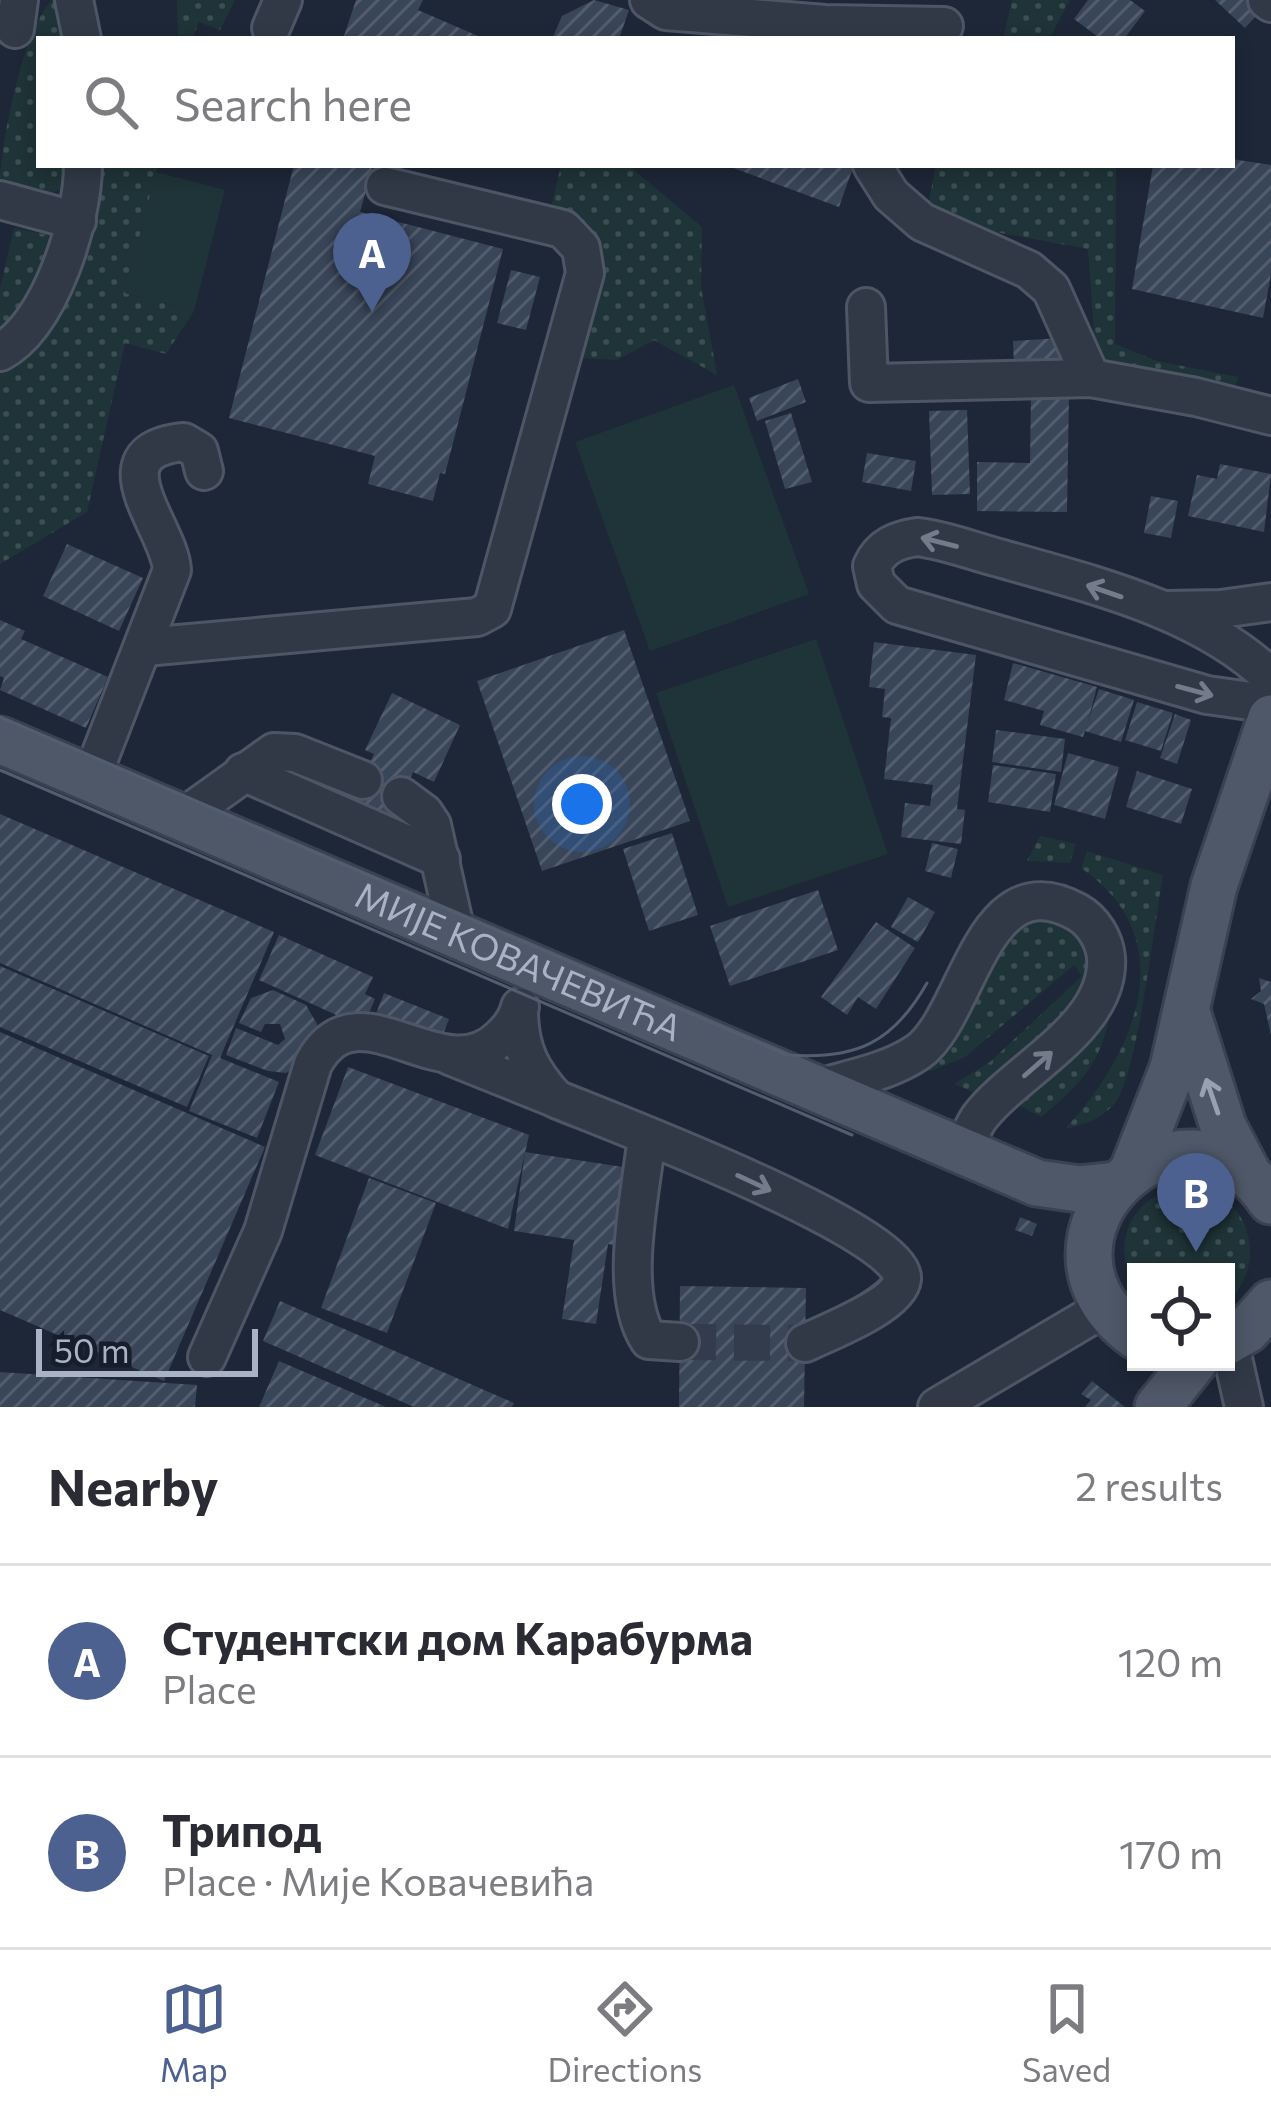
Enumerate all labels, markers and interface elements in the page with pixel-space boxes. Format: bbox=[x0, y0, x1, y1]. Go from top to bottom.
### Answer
search box bbox=[36, 36, 1235, 168]
icon: search bbox=[78, 69, 144, 135]
text: Search here bbox=[174, 75, 412, 130]
pin: A bbox=[333, 213, 411, 312]
one-way arrow bbox=[921, 530, 959, 552]
one-way arrow bbox=[1086, 579, 1123, 600]
one-way arrow bbox=[1175, 681, 1213, 703]
your location bbox=[552, 774, 612, 834]
street label: МИЈЕ КОВАЧЕВИЋА bbox=[350, 871, 689, 1049]
one-way arrow bbox=[1022, 1050, 1053, 1078]
one-way arrow bbox=[1200, 1078, 1221, 1115]
pin: B bbox=[1157, 1153, 1235, 1252]
one-way arrow bbox=[735, 1173, 771, 1195]
map controls bbox=[1127, 1263, 1235, 1371]
button: locate bbox=[1127, 1263, 1235, 1371]
scale bar bbox=[36, 1323, 258, 1376]
text: 50 m bbox=[54, 1329, 130, 1370]
text: Nearby bbox=[48, 1454, 218, 1517]
text: 2 results bbox=[1075, 1461, 1223, 1509]
text: Студентски дом Карабурма bbox=[162, 1609, 753, 1664]
text: A bbox=[73, 1637, 101, 1685]
text: 120 m bbox=[1118, 1637, 1223, 1685]
text: Place bbox=[162, 1664, 257, 1712]
text: Трипод bbox=[162, 1801, 321, 1856]
text: B bbox=[74, 1829, 100, 1877]
text: 170 m bbox=[1119, 1829, 1223, 1877]
text: Place · Мије Ковачевића bbox=[162, 1856, 594, 1904]
tab: Map bbox=[160, 1976, 228, 2089]
tab: Directions bbox=[548, 1976, 702, 2089]
tab: Saved bbox=[1022, 1976, 1111, 2089]

